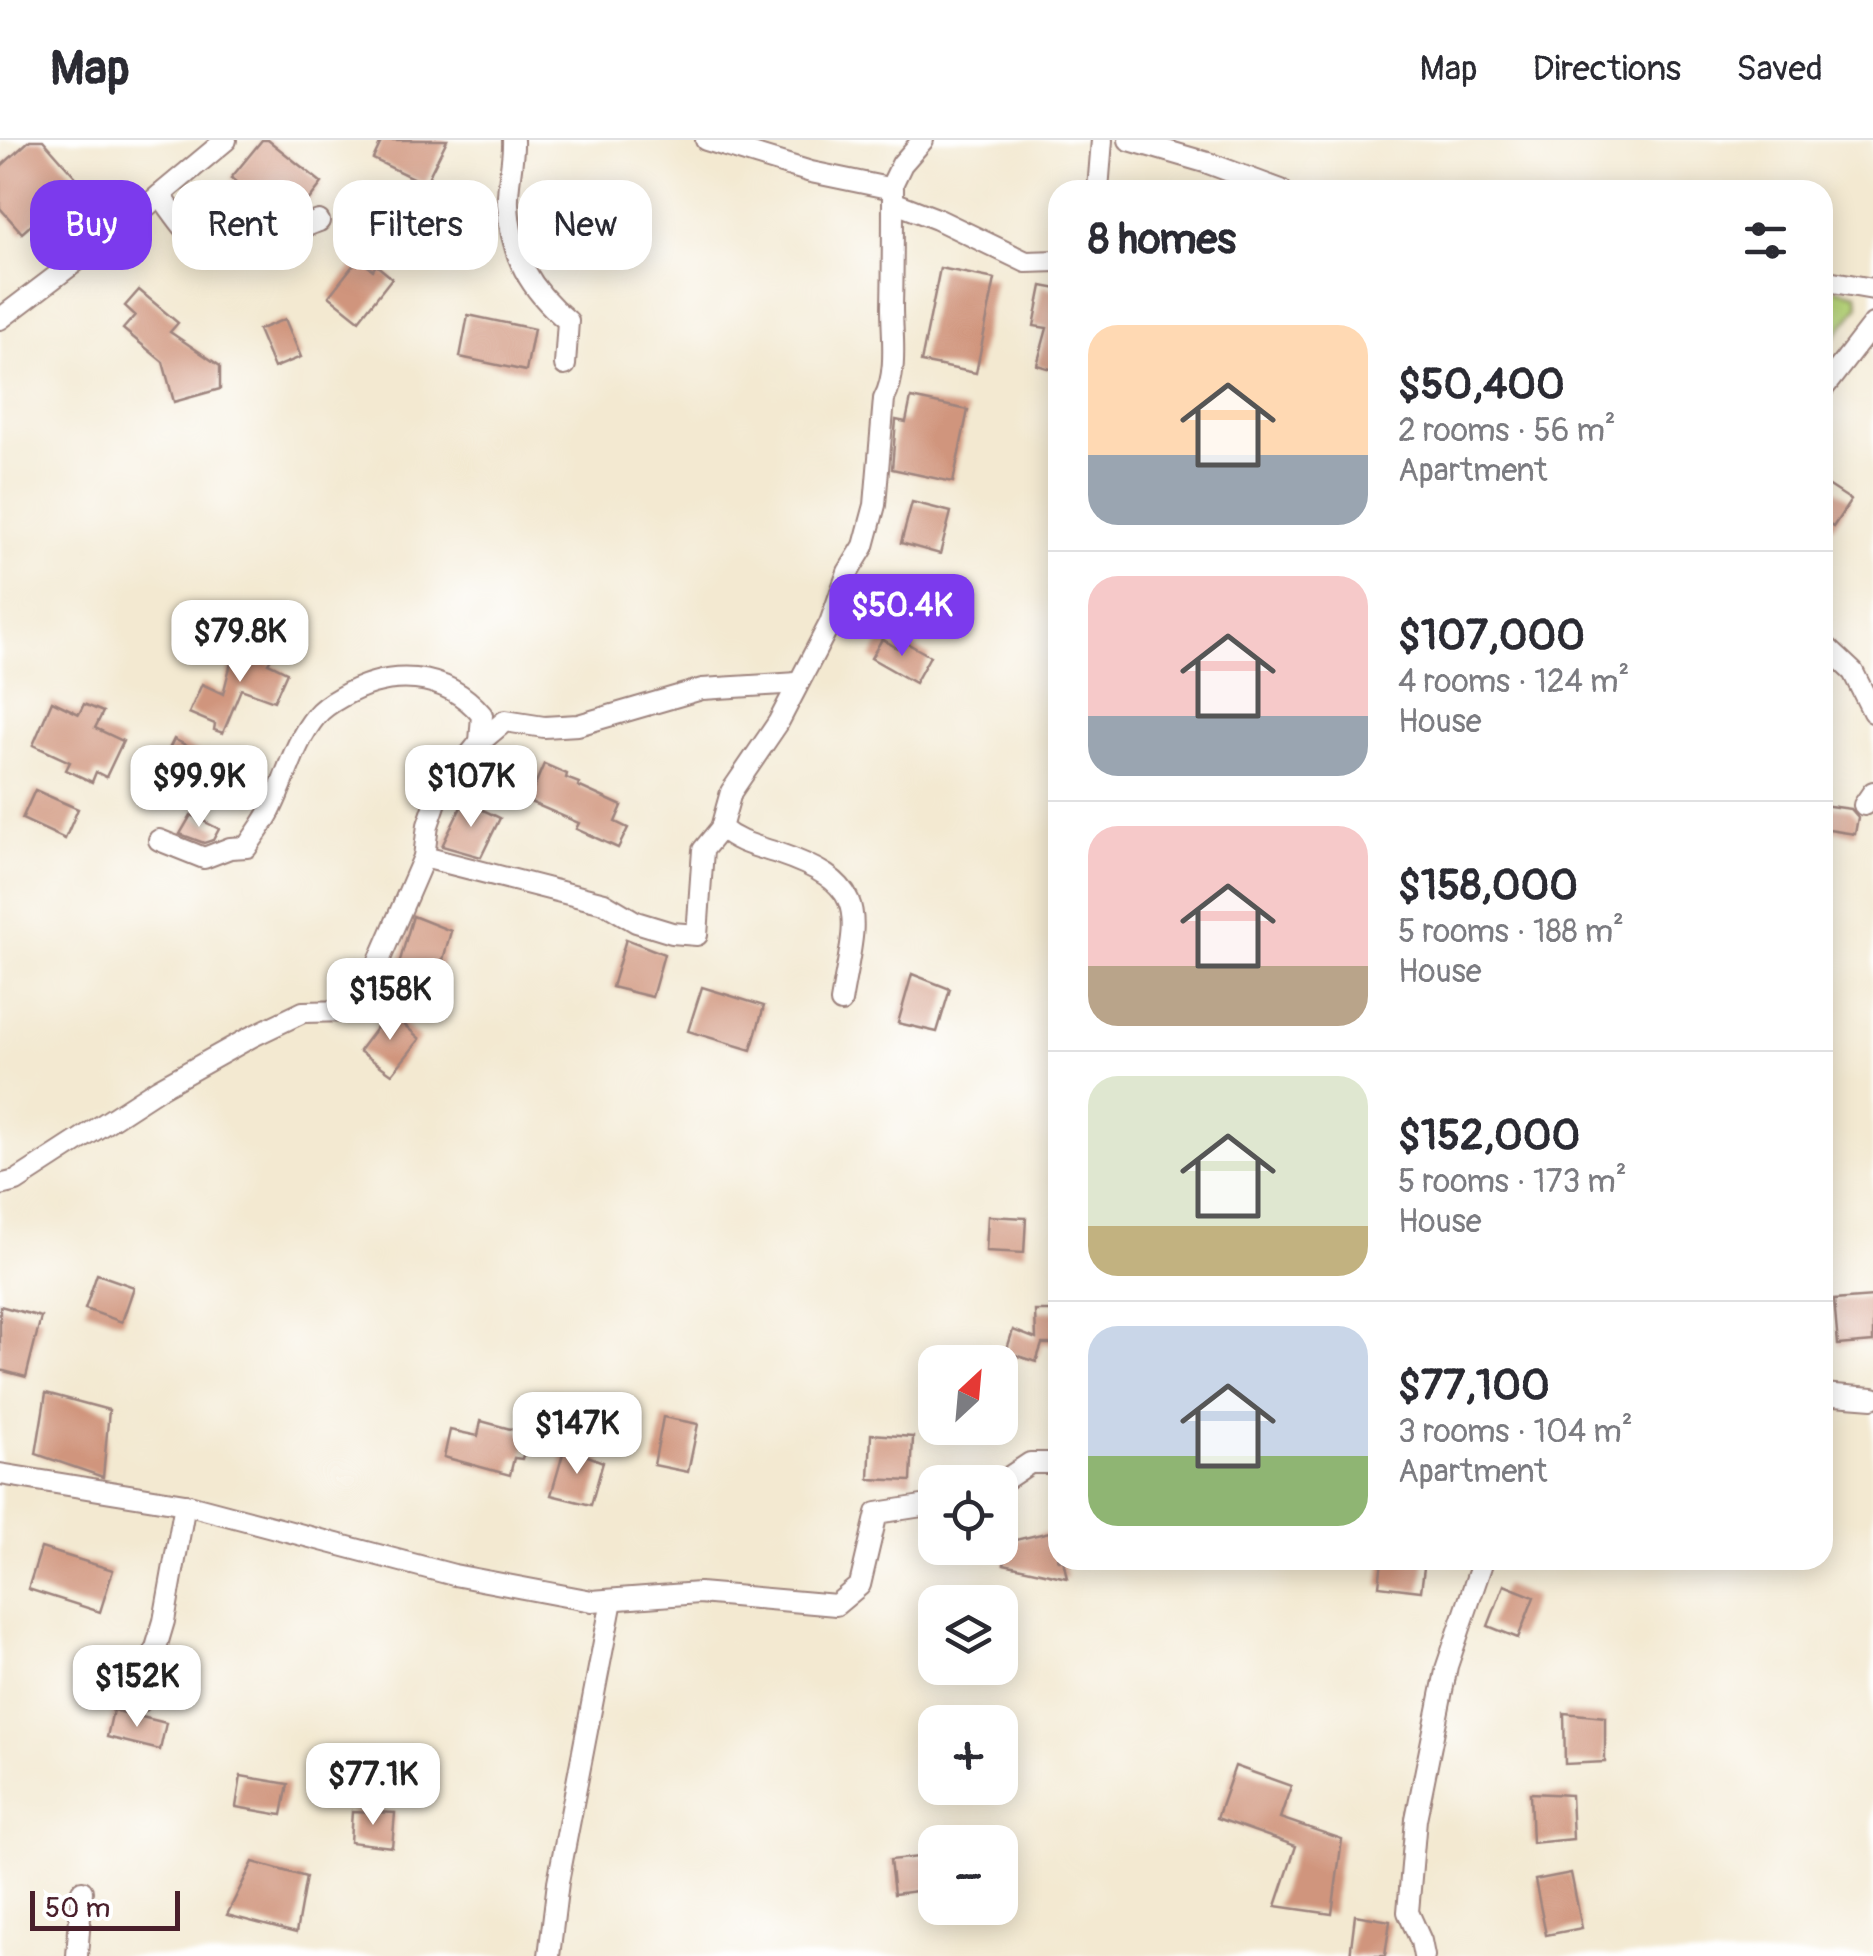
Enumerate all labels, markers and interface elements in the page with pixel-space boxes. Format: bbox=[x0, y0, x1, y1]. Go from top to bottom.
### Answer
text: Map bbox=[50, 39, 130, 99]
text: Map bbox=[1420, 47, 1478, 91]
text: Directions bbox=[1533, 47, 1681, 91]
text: Saved bbox=[1736, 47, 1823, 91]
chip: Buy bbox=[30, 180, 152, 270]
chip: Rent bbox=[172, 180, 313, 270]
chip: Filters bbox=[333, 180, 498, 270]
chip: New bbox=[518, 180, 652, 270]
icon: filters bbox=[1738, 213, 1793, 268]
text: 8 homes bbox=[1088, 214, 1236, 266]
text: $50,400 bbox=[1398, 359, 1565, 411]
icon: home bbox=[1168, 365, 1288, 485]
text: 2 rooms · 56 m² bbox=[1398, 411, 1616, 451]
text: Apartment bbox=[1398, 451, 1547, 491]
pin: $50.4K bbox=[821, 574, 983, 659]
text: $50.4K bbox=[851, 586, 953, 626]
pin: $79.8K bbox=[159, 600, 321, 685]
text: $107,000 bbox=[1398, 610, 1585, 662]
text: $79.8K bbox=[193, 612, 287, 652]
icon: home bbox=[1168, 616, 1288, 736]
text: 4 rooms · 124 m² bbox=[1398, 662, 1629, 702]
text: House bbox=[1398, 702, 1482, 742]
pin: $99.9K bbox=[118, 745, 280, 830]
pin: $107K bbox=[401, 745, 541, 830]
text: $99.9K bbox=[152, 757, 246, 797]
text: $107K bbox=[427, 757, 515, 797]
text: $158,000 bbox=[1398, 860, 1578, 912]
icon: home bbox=[1168, 866, 1288, 986]
text: 5 rooms · 188 m² bbox=[1398, 912, 1624, 952]
text: House bbox=[1398, 952, 1482, 992]
pin: $158K bbox=[320, 958, 460, 1043]
text: $158K bbox=[349, 970, 431, 1010]
text: $152,000 bbox=[1398, 1110, 1580, 1162]
icon: home bbox=[1168, 1116, 1288, 1236]
text: 5 rooms · 173 m² bbox=[1398, 1162, 1627, 1202]
text: House bbox=[1398, 1202, 1482, 1242]
north arrow bbox=[918, 1345, 1018, 1445]
map controls bbox=[918, 1345, 1018, 1925]
text: $77,100 bbox=[1398, 1360, 1550, 1412]
icon: home bbox=[1168, 1366, 1288, 1486]
pin: $147K bbox=[507, 1392, 647, 1477]
text: $147K bbox=[535, 1404, 619, 1444]
text: 3 rooms · 104 m² bbox=[1398, 1412, 1633, 1452]
text: Apartment bbox=[1398, 1452, 1547, 1492]
button: locate bbox=[918, 1465, 1018, 1565]
button: layers bbox=[918, 1585, 1018, 1685]
pin: $152K bbox=[67, 1645, 207, 1730]
text: $152K bbox=[95, 1657, 179, 1697]
button: + bbox=[918, 1705, 1018, 1805]
pin: $77.1K bbox=[292, 1743, 454, 1828]
text: $77.1K bbox=[328, 1755, 418, 1795]
button: − bbox=[918, 1825, 1018, 1925]
scale bar bbox=[30, 1886, 180, 1930]
text: 50 m bbox=[45, 1891, 110, 1926]

